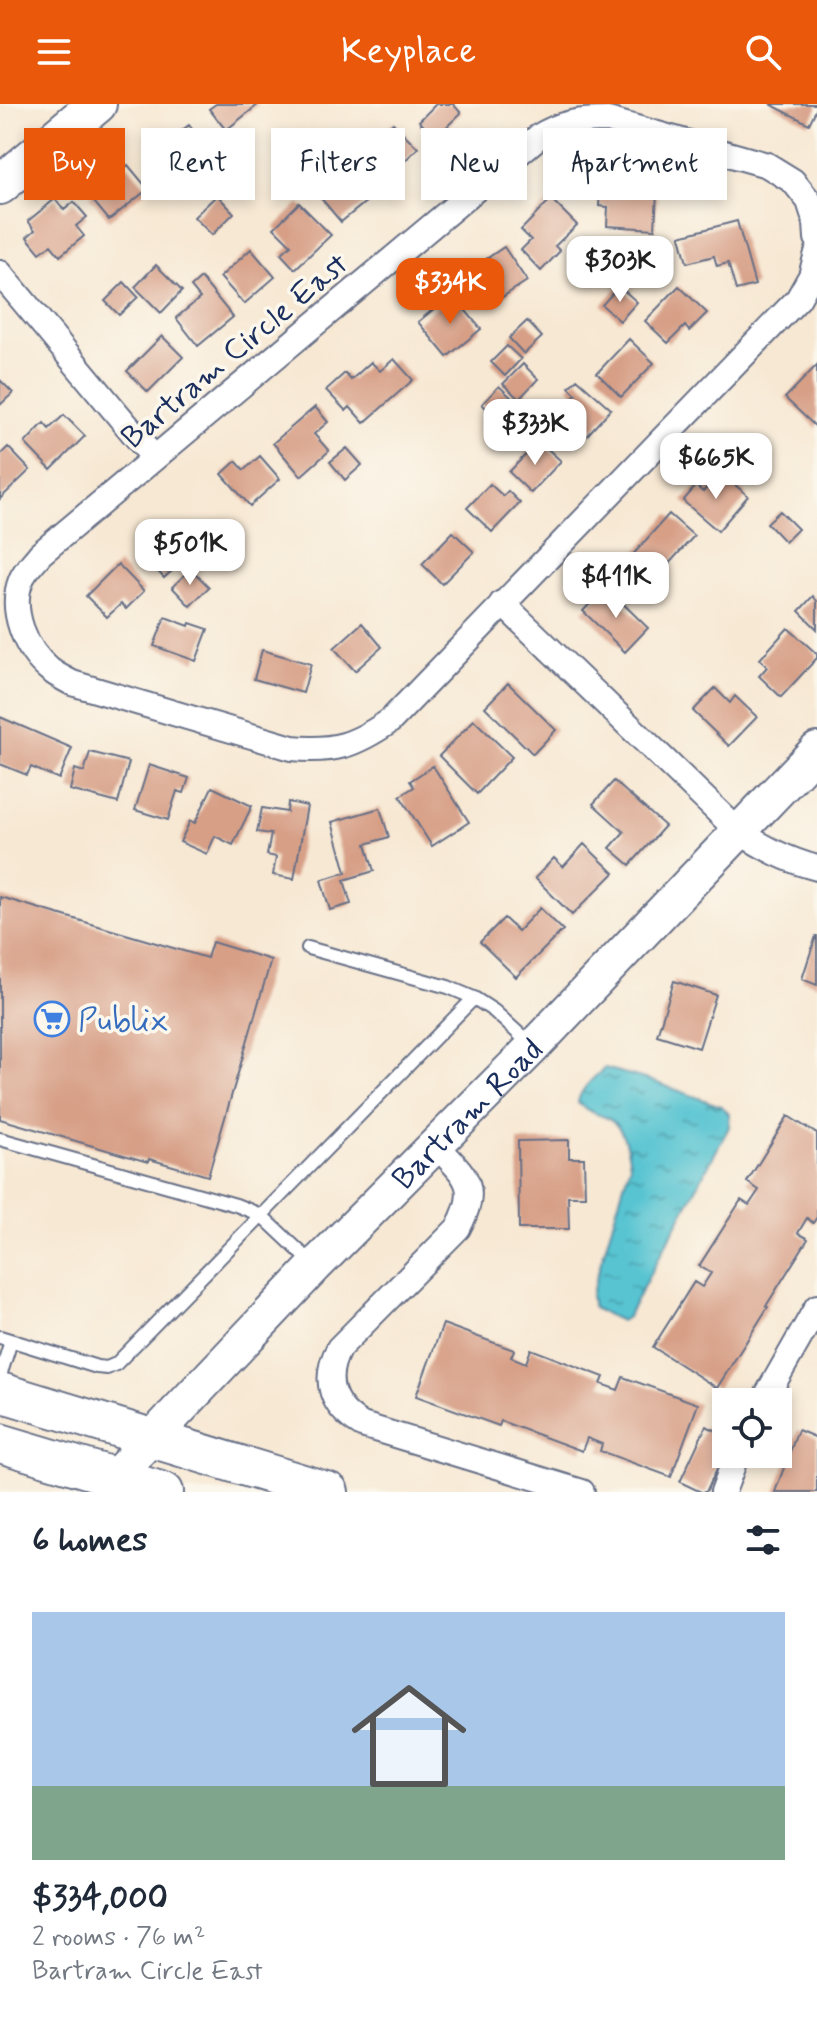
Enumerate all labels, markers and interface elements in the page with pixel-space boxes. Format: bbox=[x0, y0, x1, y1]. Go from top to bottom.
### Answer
text: Keyplace bbox=[341, 29, 476, 76]
icon: menu bbox=[32, 30, 76, 74]
icon: search bbox=[741, 30, 785, 74]
chip: Buy bbox=[24, 128, 125, 200]
chip: Rent bbox=[141, 128, 255, 200]
chip: Filters bbox=[271, 128, 405, 200]
chip: New bbox=[421, 128, 527, 200]
chip: Apartment bbox=[543, 128, 727, 200]
pin: $303K bbox=[564, 236, 676, 304]
street label: Bartram Circle East bbox=[113, 244, 358, 459]
text: $303K bbox=[585, 245, 655, 279]
pin: $334K bbox=[394, 258, 506, 326]
text: $334K bbox=[414, 267, 486, 301]
pin: $333K bbox=[479, 399, 591, 467]
text: $333K bbox=[501, 408, 569, 442]
pin: $665K bbox=[660, 433, 772, 501]
text: $665K bbox=[678, 442, 754, 476]
pin: $501K bbox=[134, 519, 246, 587]
text: $501K bbox=[153, 528, 227, 562]
pin: $411K bbox=[560, 552, 672, 620]
text: $411K bbox=[581, 561, 651, 595]
supermarket icon: Publix bbox=[33, 1000, 71, 1038]
place label: Publix bbox=[78, 1000, 168, 1042]
street label: Bartram Road bbox=[384, 1030, 553, 1200]
map controls bbox=[712, 1388, 792, 1468]
button: locate bbox=[712, 1388, 792, 1468]
text: 6 homes bbox=[32, 1518, 147, 1563]
icon: filters bbox=[741, 1518, 785, 1562]
icon: home bbox=[337, 1664, 481, 1808]
text: $334,000 bbox=[32, 1876, 168, 1921]
text: 2 rooms · 76 m² bbox=[32, 1921, 205, 1955]
text: Bartram Circle East bbox=[32, 1955, 263, 1989]

